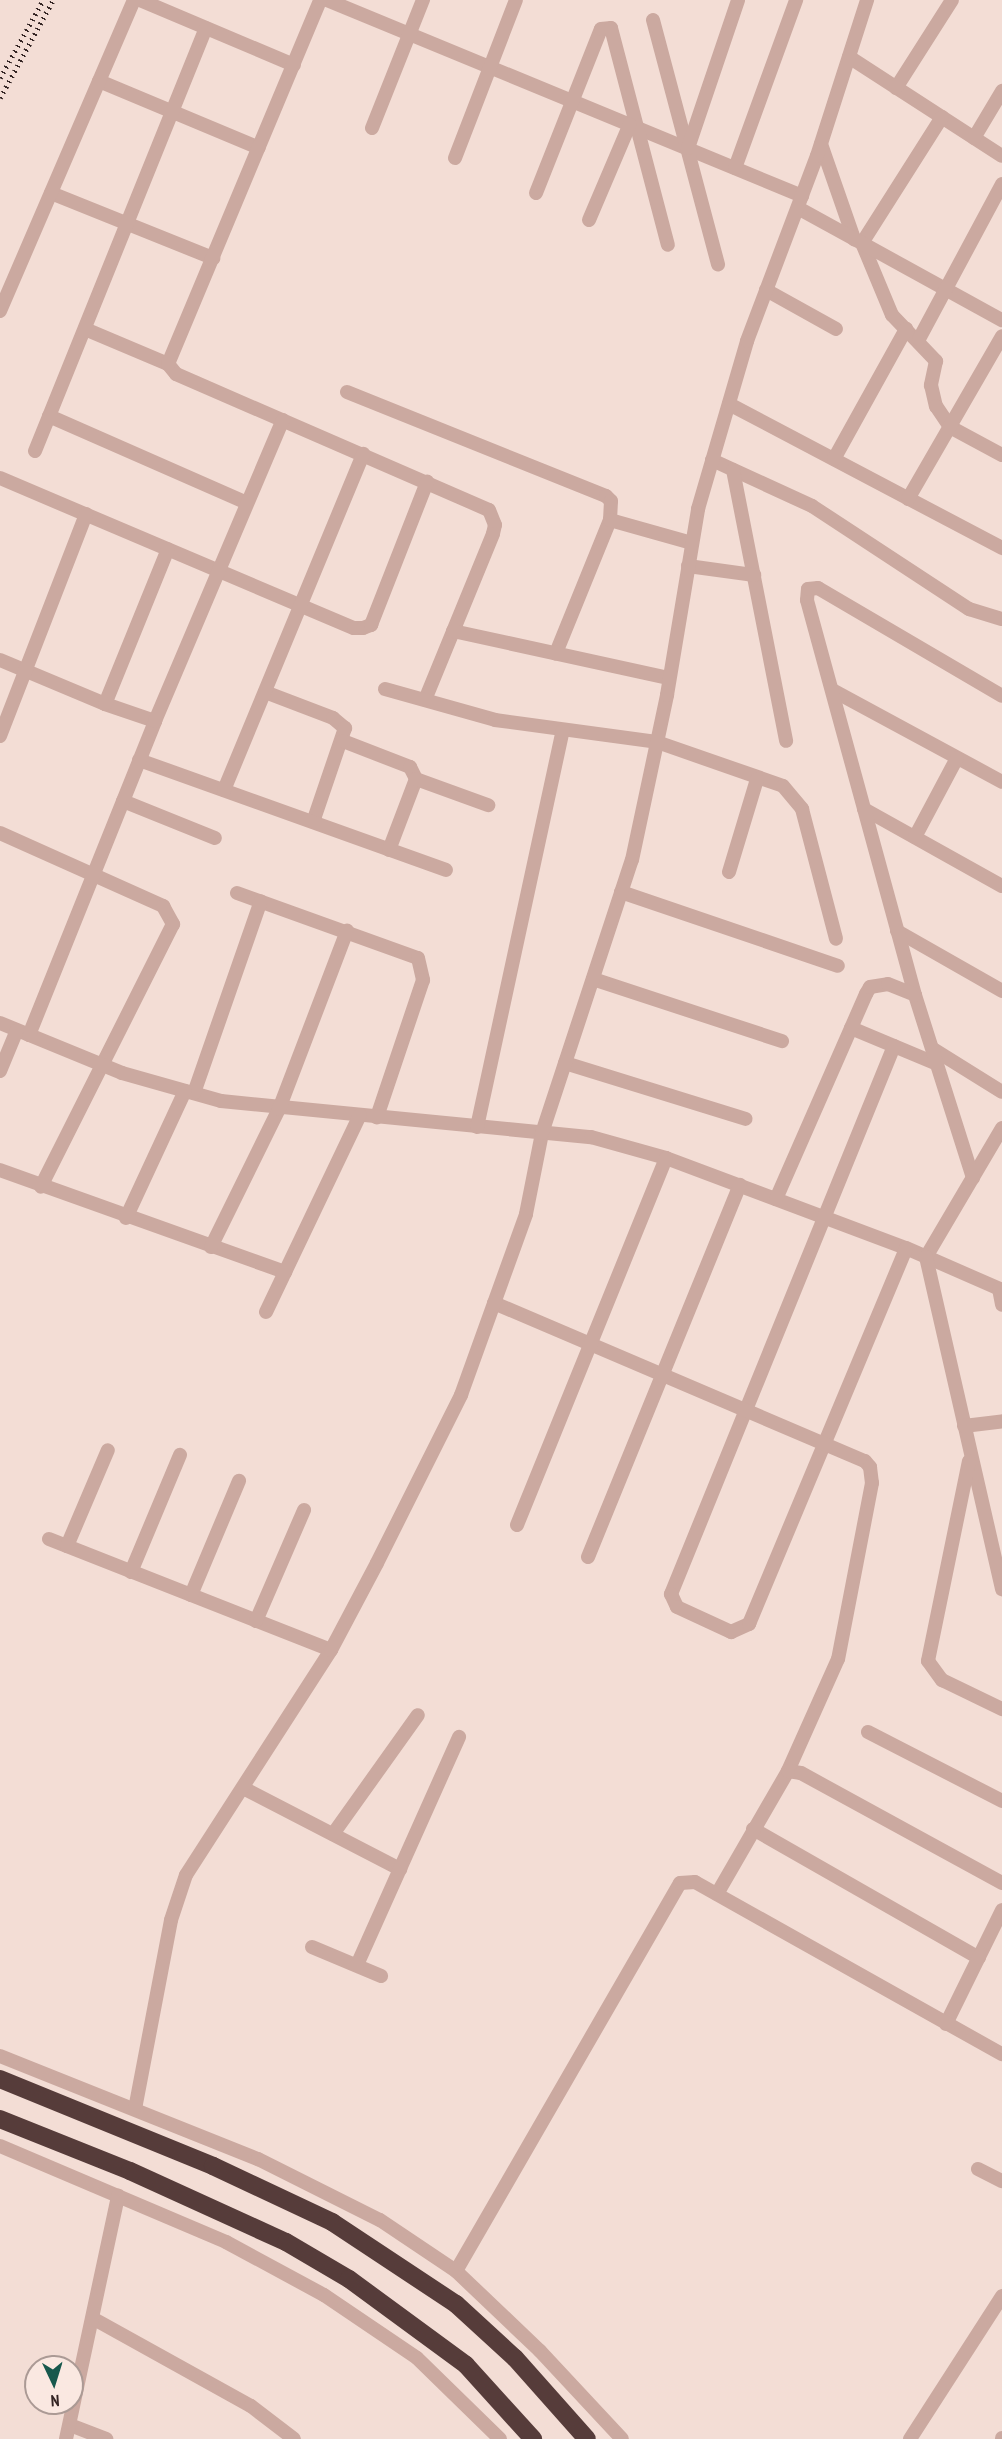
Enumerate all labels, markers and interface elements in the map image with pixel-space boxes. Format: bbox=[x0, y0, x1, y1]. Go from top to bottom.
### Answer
north arrow bbox=[24, 2355, 84, 2415]
text: N bbox=[50, 2391, 60, 2411]

